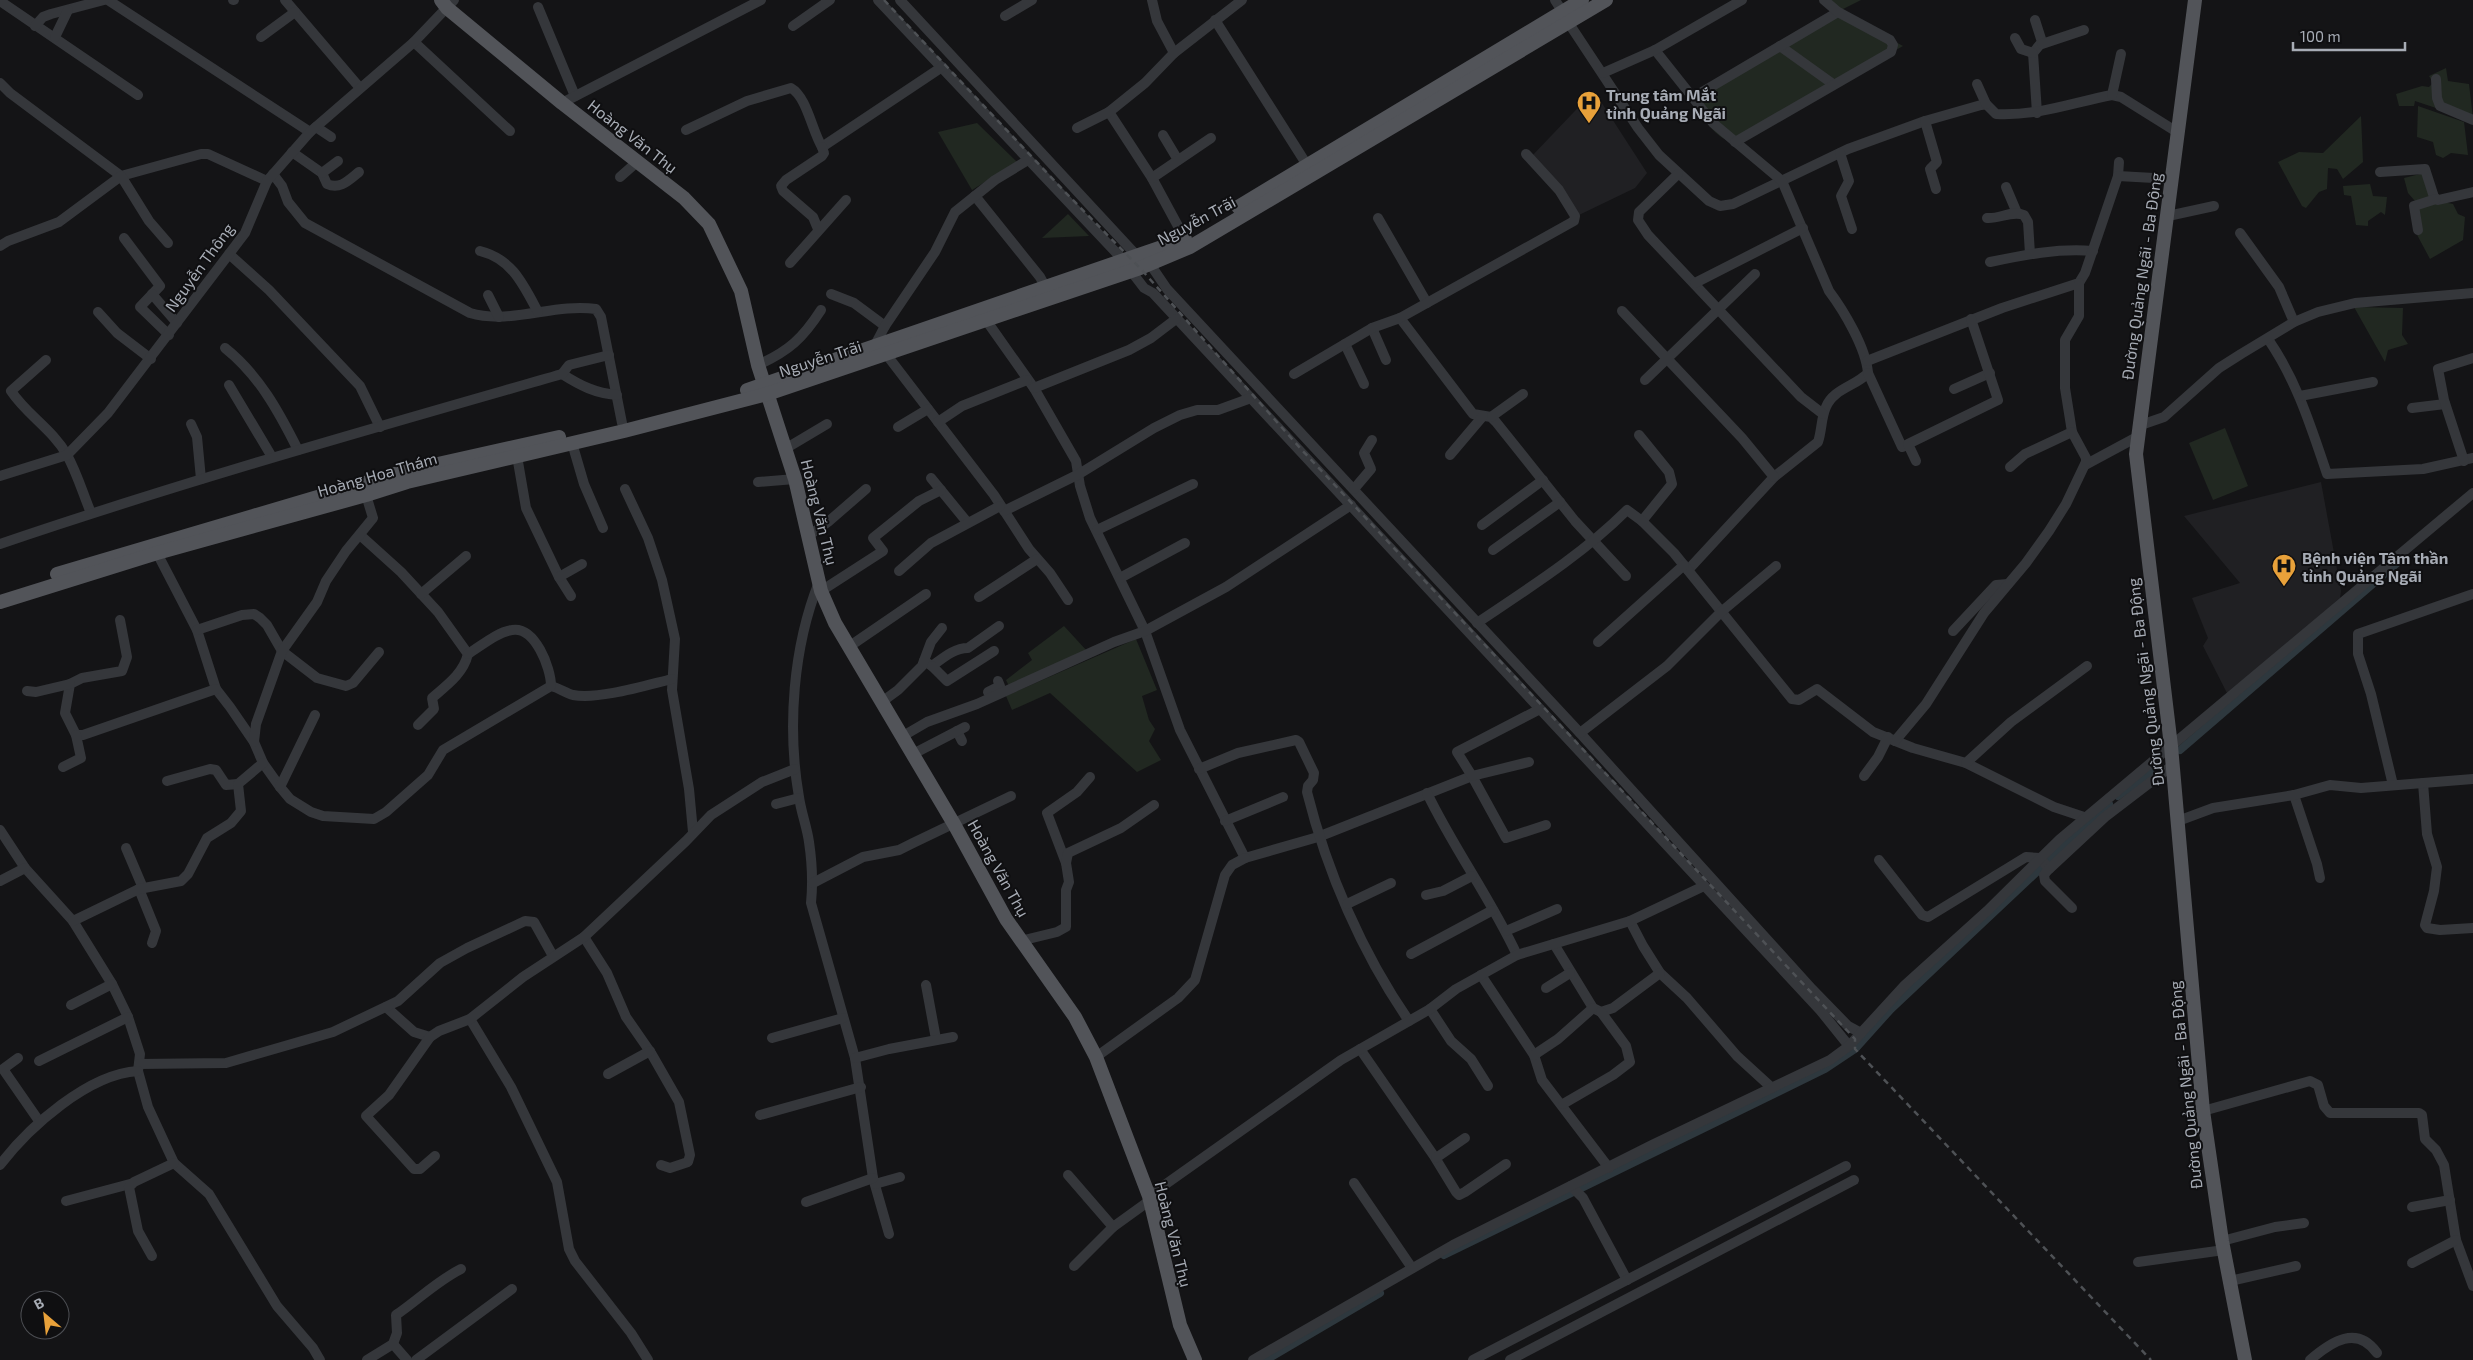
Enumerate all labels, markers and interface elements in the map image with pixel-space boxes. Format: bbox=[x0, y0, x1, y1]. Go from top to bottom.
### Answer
scale bar bbox=[2293, 20, 2406, 52]
text: 100 m bbox=[2300, 27, 2341, 45]
place label: Trung tâm Mắt tỉnh Quảng Ngãi bbox=[1606, 85, 1726, 123]
hospital icon: Trung tâm Mắt tỉnh Quảng Ngãi bbox=[1576, 90, 1602, 124]
street label: Hoàng Văn Thụ bbox=[584, 95, 682, 177]
street label: Đường Quảng Ngãi - Ba Động bbox=[2117, 171, 2166, 381]
street label: Nguyễn Trãi bbox=[1154, 191, 1238, 249]
street label: Nguyễn Thông bbox=[161, 219, 237, 315]
street label: Nguyễn Trãi bbox=[776, 336, 864, 380]
street label: Hoàng Hoa Thám bbox=[315, 448, 439, 500]
street label: Hoàng Văn Thụ bbox=[798, 457, 842, 567]
place label: Bệnh viện Tâm thần tỉnh Quảng Ngãi bbox=[2302, 548, 2448, 586]
hospital icon: Bệnh viện Tâm thần tỉnh Quảng Ngãi bbox=[2271, 553, 2297, 587]
street label: Đường Quảng Ngãi - Ba Động bbox=[2123, 577, 2168, 787]
street label: Hoàng Văn Thụ bbox=[964, 816, 1034, 920]
street label: Đường Quảng Ngãi - Ba Động bbox=[2165, 980, 2206, 1190]
street label: Hoàng Văn Thụ bbox=[1152, 1179, 1196, 1289]
north arrow bbox=[20, 1290, 70, 1340]
text: B bbox=[31, 1293, 47, 1313]

